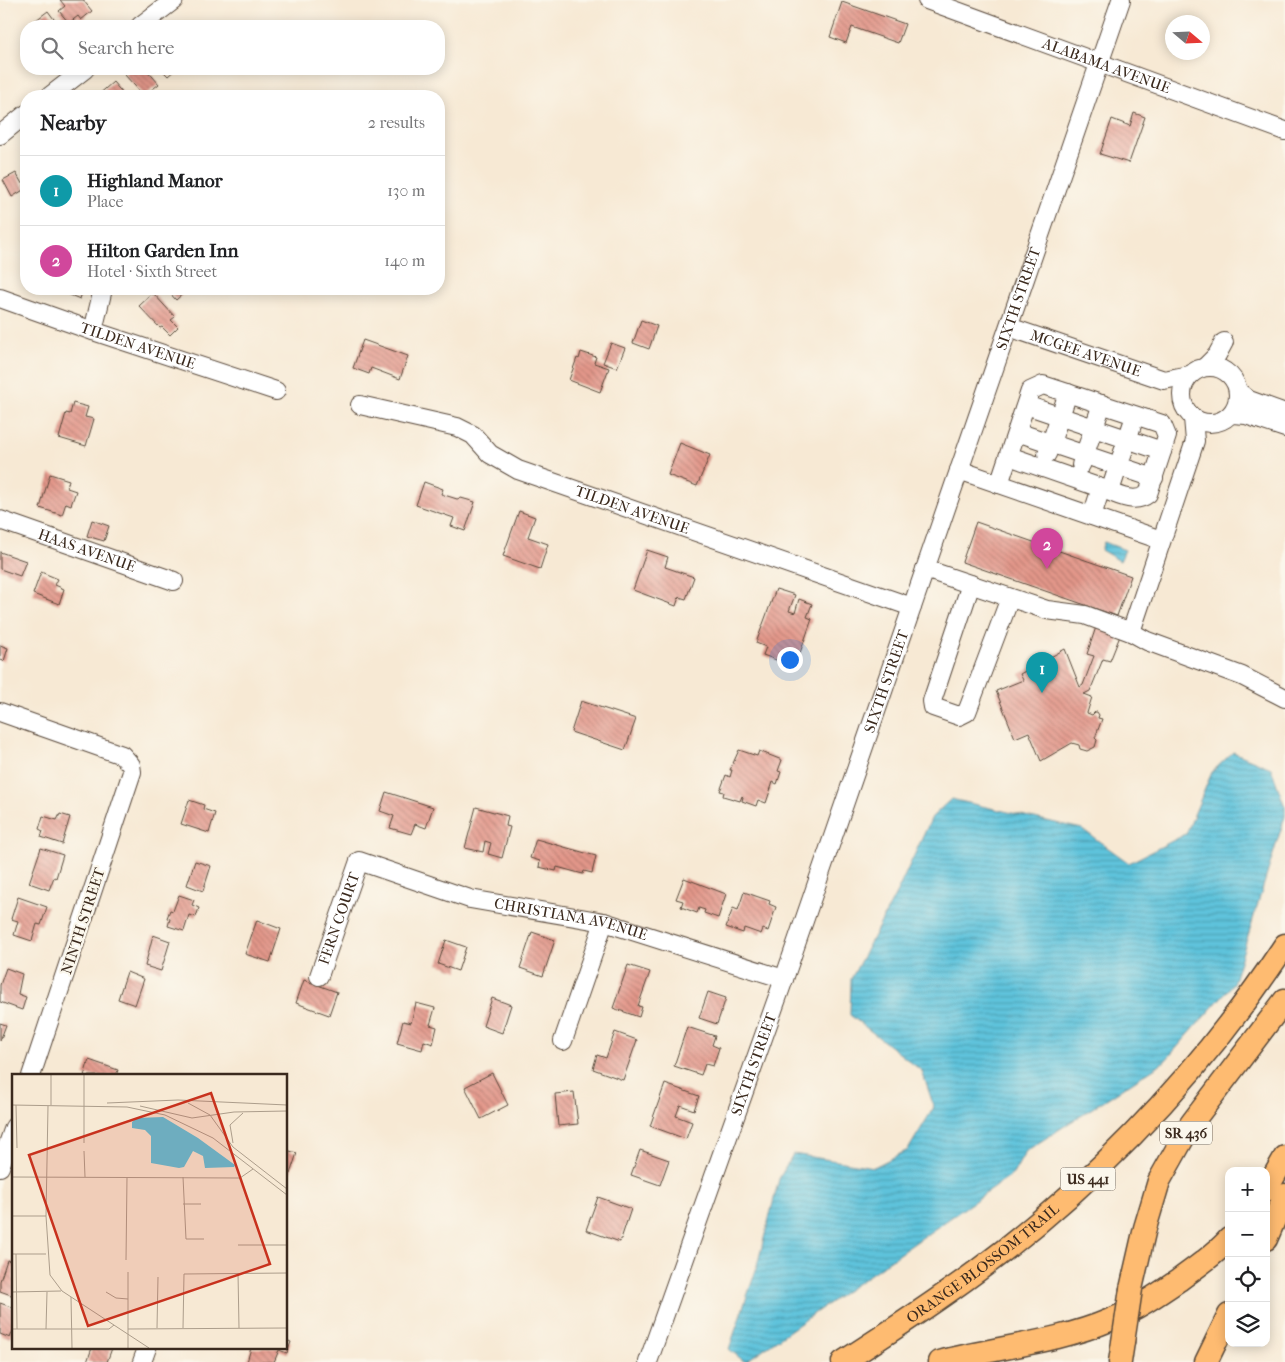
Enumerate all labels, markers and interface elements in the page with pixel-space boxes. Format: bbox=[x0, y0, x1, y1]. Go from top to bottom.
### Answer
north arrow bbox=[1165, 15, 1210, 60]
search box bbox=[20, 20, 445, 75]
icon: search bbox=[38, 34, 66, 62]
street label: ALABAMA AVENUE bbox=[1039, 34, 1173, 97]
text: Search here bbox=[78, 37, 174, 59]
text: Nearby bbox=[40, 111, 106, 135]
text: 2 results bbox=[368, 113, 425, 132]
text: Highland Manor bbox=[87, 170, 222, 192]
text: 1 bbox=[53, 181, 59, 200]
text: 130 m bbox=[387, 181, 425, 200]
text: Place bbox=[87, 192, 123, 211]
text: Hilton Garden Inn bbox=[87, 240, 239, 262]
street label: SIXTH STREET bbox=[992, 244, 1045, 352]
text: 2 bbox=[52, 251, 60, 270]
text: 140 m bbox=[384, 251, 425, 270]
text: Hotel · Sixth Street bbox=[87, 262, 217, 281]
street label: TILDEN AVENUE bbox=[78, 318, 198, 373]
street label: MCGEE AVENUE bbox=[1028, 326, 1143, 380]
street label: TILDEN AVENUE bbox=[573, 481, 692, 538]
street label: HAAS AVENUE bbox=[36, 525, 138, 576]
pin: 2 bbox=[1031, 528, 1063, 569]
street label: SIXTH STREET bbox=[860, 627, 913, 735]
your location bbox=[777, 647, 803, 673]
pin: 1 bbox=[1026, 652, 1058, 693]
street label: NINTH STREET bbox=[57, 865, 109, 977]
street label: FERN COURT bbox=[315, 869, 364, 967]
street label: CHRISTIANA AVENUE bbox=[493, 894, 650, 944]
street label: SIXTH STREET bbox=[727, 1010, 781, 1118]
inset map bbox=[12, 1074, 288, 1350]
road number: SR 436 bbox=[1160, 1122, 1212, 1144]
map controls bbox=[1225, 1167, 1270, 1347]
button: + bbox=[1225, 1167, 1270, 1212]
road number: US 441 bbox=[1060, 1168, 1116, 1190]
street label: ORANGE BLOSSOM TRAIL bbox=[903, 1200, 1063, 1327]
button: − bbox=[1225, 1212, 1270, 1257]
button: locate bbox=[1225, 1257, 1270, 1302]
button: layers bbox=[1225, 1302, 1270, 1347]

